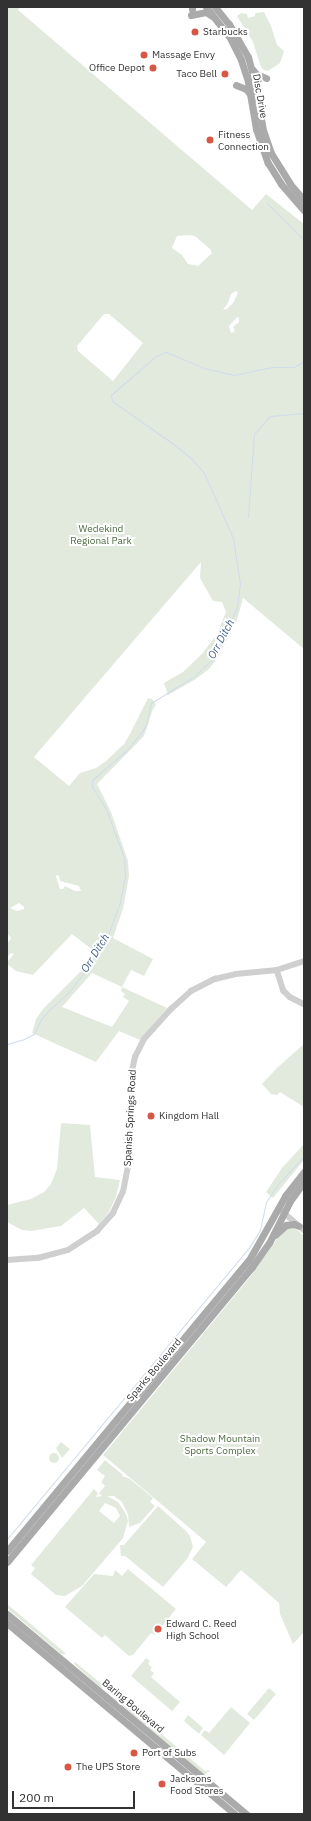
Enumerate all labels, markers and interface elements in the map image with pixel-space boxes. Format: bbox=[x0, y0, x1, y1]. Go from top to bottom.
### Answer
place label: Starbucks bbox=[203, 26, 248, 38]
marker: Starbucks bbox=[190, 27, 200, 37]
place label: Massage Envy bbox=[152, 49, 215, 61]
marker: Massage Envy bbox=[139, 50, 149, 60]
place label: Office Depot bbox=[89, 62, 145, 74]
marker: Office Depot bbox=[148, 63, 158, 73]
place label: Taco Bell bbox=[176, 68, 217, 80]
marker: Taco Bell bbox=[220, 69, 230, 79]
street label: Disc Drive bbox=[250, 73, 270, 119]
place label: Fitness Connection bbox=[218, 128, 269, 152]
marker: Fitness Connection bbox=[205, 135, 215, 145]
park label: Wedekind Regional Park bbox=[70, 522, 132, 546]
water label: Orr Ditch bbox=[205, 617, 237, 661]
water label: Orr Ditch bbox=[78, 931, 112, 975]
street label: Spanish Springs Road bbox=[121, 1069, 139, 1167]
place label: Kingdom Hall bbox=[159, 1110, 219, 1122]
marker: Kingdom Hall bbox=[146, 1111, 156, 1121]
street label: Sparks Boulevard bbox=[124, 1336, 184, 1404]
park label: Shadow Mountain Sports Complex bbox=[180, 1432, 260, 1456]
place label: Edward C. Reed High School bbox=[166, 1617, 237, 1640]
marker: Edward C. Reed High School bbox=[153, 1624, 163, 1634]
street label: Baring Boulevard bbox=[100, 1677, 166, 1735]
place label: Port of Subs bbox=[142, 1747, 196, 1759]
marker: Port of Subs bbox=[129, 1748, 139, 1758]
place label: The UPS Store bbox=[76, 1761, 140, 1773]
marker: The UPS Store bbox=[63, 1762, 73, 1772]
place label: Jacksons Food Stores bbox=[170, 1772, 224, 1796]
marker: Jacksons Food Stores bbox=[157, 1779, 167, 1789]
scale bar bbox=[14, 1783, 137, 1809]
text: 200 m bbox=[19, 1790, 54, 1805]

